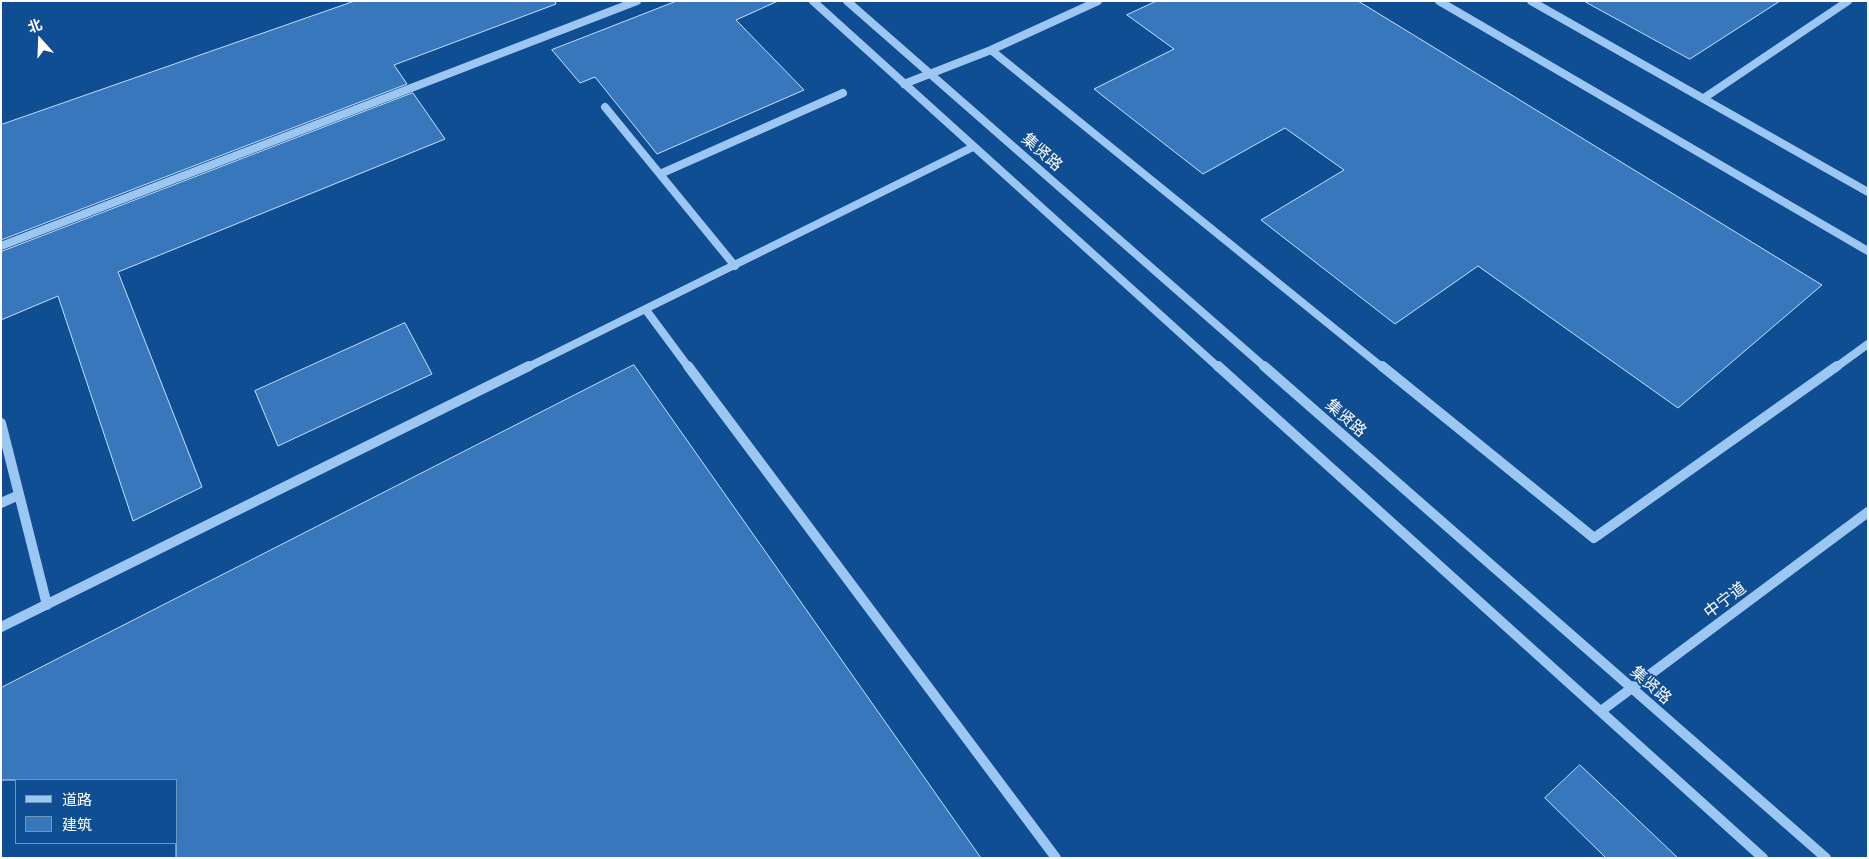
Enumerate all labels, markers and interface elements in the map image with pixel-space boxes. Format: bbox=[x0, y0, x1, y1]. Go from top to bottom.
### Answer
north arrow bbox=[15, 15, 65, 65]
text: 北 bbox=[25, 15, 44, 36]
street label: 集贤路 bbox=[1018, 129, 1066, 175]
street label: 集贤路 bbox=[1322, 395, 1370, 441]
street label: 中宁道 bbox=[1700, 578, 1750, 622]
street label: 集贤路 bbox=[1627, 662, 1675, 708]
legend bbox=[15, 779, 178, 844]
text: 道路 bbox=[62, 790, 92, 808]
text: 建筑 bbox=[62, 815, 92, 833]

